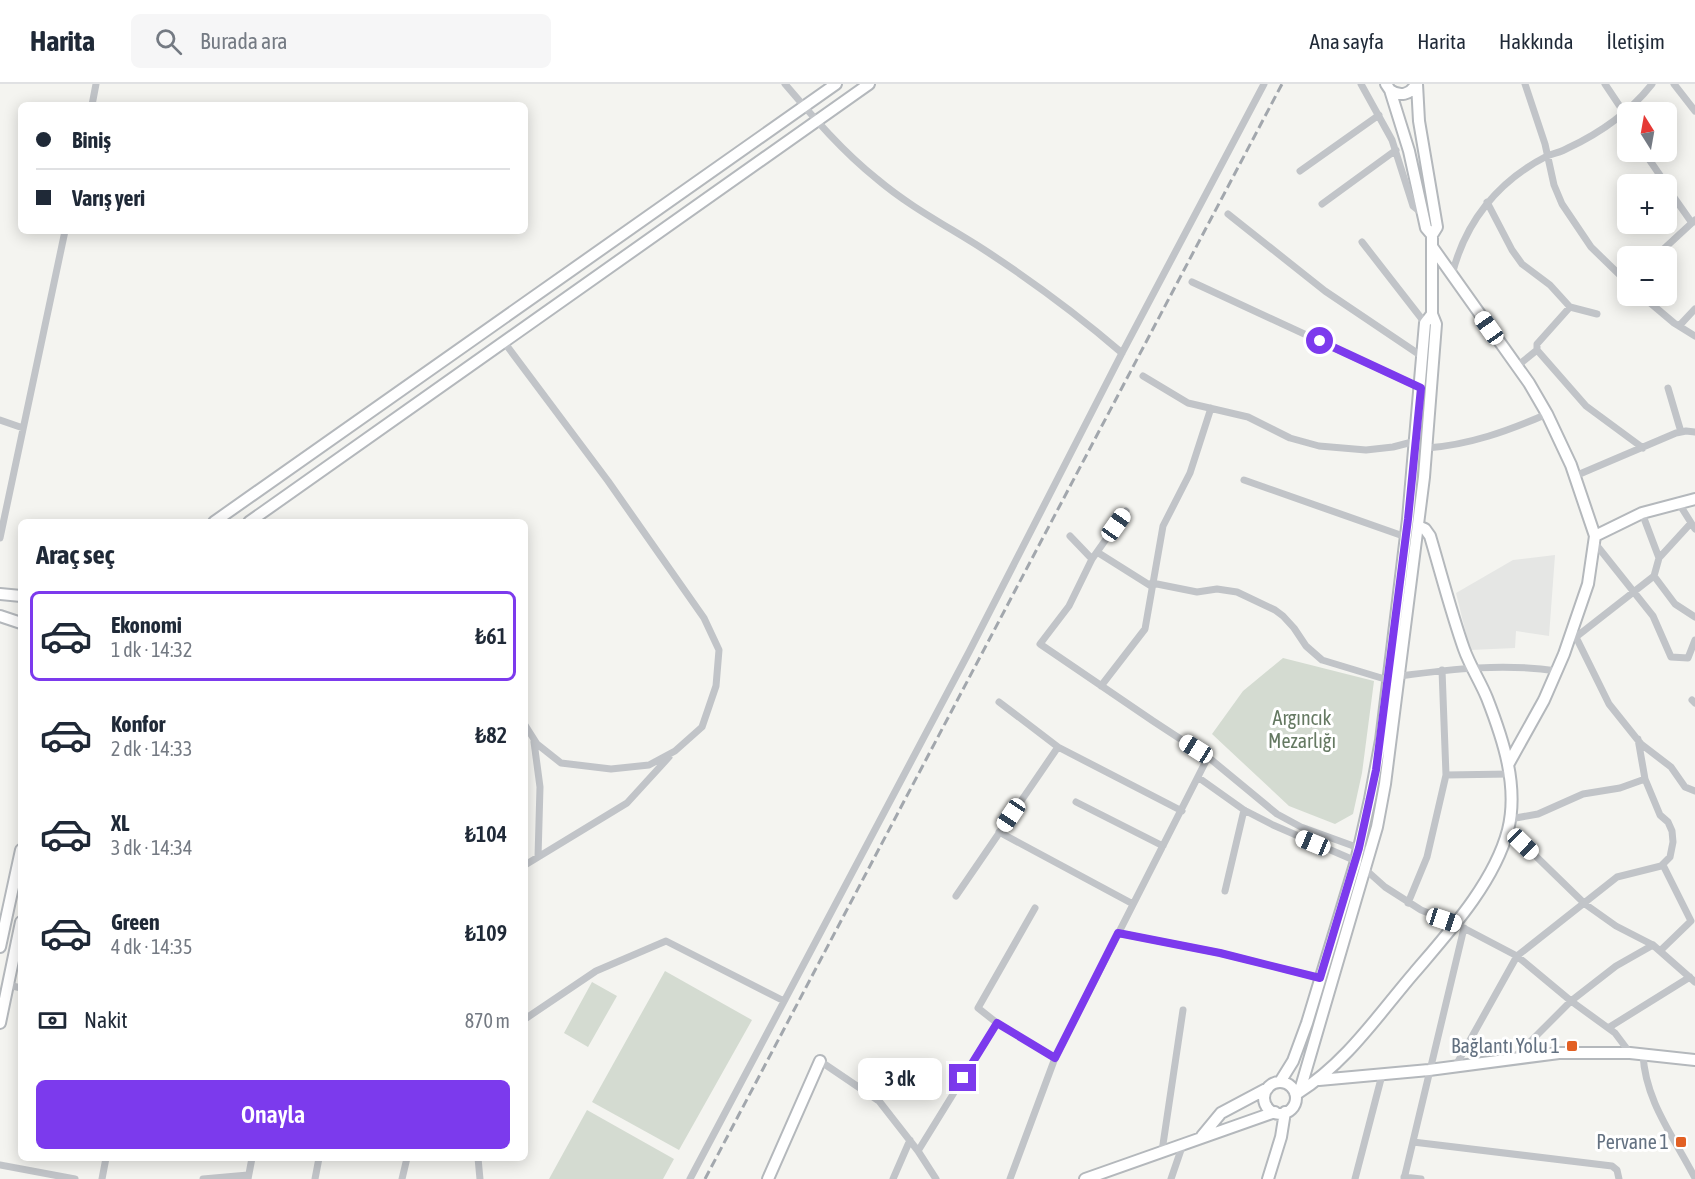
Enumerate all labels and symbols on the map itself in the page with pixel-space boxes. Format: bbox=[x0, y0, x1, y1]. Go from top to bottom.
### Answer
north arrow bbox=[1617, 102, 1677, 162]
car bbox=[1471, 308, 1507, 348]
route start bbox=[1306, 327, 1333, 354]
car bbox=[1098, 505, 1134, 545]
park label: Argıncık Mezarlığı bbox=[1268, 706, 1336, 752]
car bbox=[1176, 732, 1216, 766]
car bbox=[993, 795, 1029, 835]
car bbox=[1504, 825, 1542, 863]
car bbox=[1293, 828, 1333, 858]
car bbox=[1424, 906, 1464, 934]
place label: Bağlantı Yolu 1 bbox=[1451, 1034, 1560, 1057]
marker: Bağlantı Yolu 1 bbox=[1565, 1039, 1579, 1053]
callout: 3 dk bbox=[858, 1057, 942, 1099]
route end bbox=[949, 1064, 976, 1091]
place label: Pervane 1 bbox=[1596, 1130, 1669, 1153]
marker: Pervane 1 bbox=[1674, 1135, 1688, 1149]

